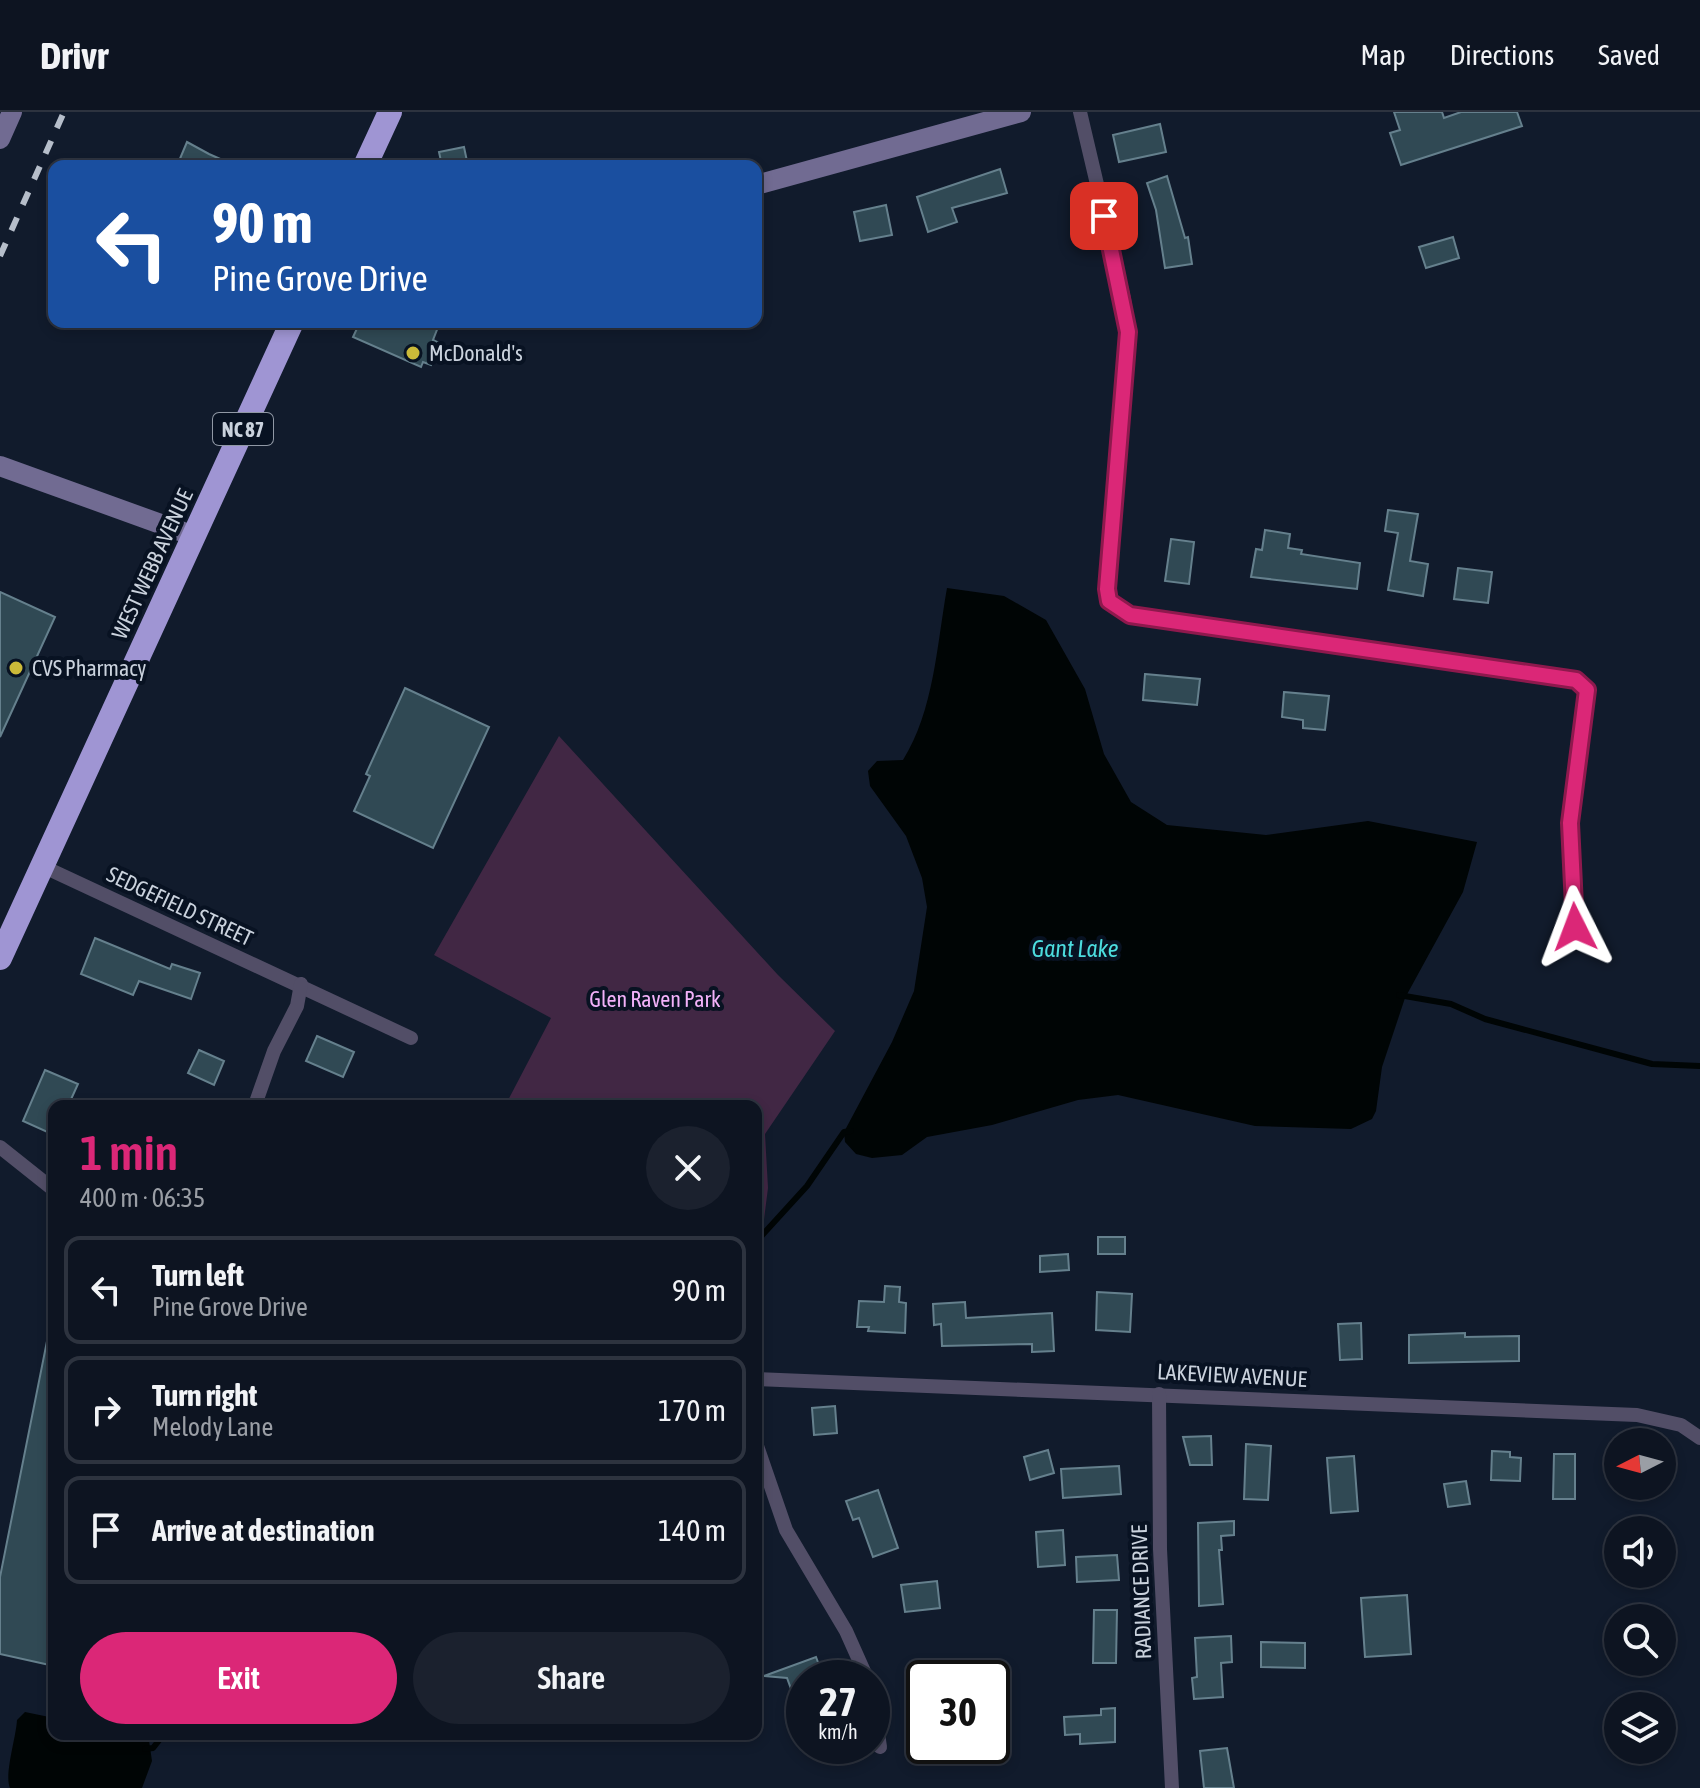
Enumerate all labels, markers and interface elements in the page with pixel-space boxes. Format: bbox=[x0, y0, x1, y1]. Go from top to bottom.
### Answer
text: Drivr bbox=[40, 34, 108, 77]
text: Map bbox=[1361, 39, 1406, 71]
text: Directions bbox=[1450, 39, 1554, 71]
text: Saved bbox=[1598, 39, 1660, 71]
pin bbox=[1070, 182, 1138, 250]
text: 90 m bbox=[212, 191, 313, 255]
icon: left bbox=[80, 192, 184, 296]
icon: arrive bbox=[1082, 194, 1126, 238]
text: Pine Grove Drive bbox=[212, 257, 428, 299]
place label: McDonald's bbox=[429, 340, 523, 366]
marker: McDonald's bbox=[404, 344, 422, 362]
road number: NC 87 bbox=[213, 413, 273, 445]
street label: WEST WEBB AVENUE bbox=[106, 484, 198, 643]
place label: CVS Pharmacy bbox=[32, 655, 146, 681]
marker: CVS Pharmacy bbox=[7, 659, 25, 677]
street label: SEDGEFIELD STREET bbox=[103, 861, 257, 951]
position arrow bbox=[1533, 885, 1617, 969]
water label: Gant Lake bbox=[1031, 935, 1119, 962]
park label: Glen Raven Park bbox=[589, 986, 721, 1012]
text: 1 min bbox=[80, 1125, 178, 1180]
button: close bbox=[646, 1126, 730, 1210]
text: 400 m · 06:35 bbox=[80, 1183, 205, 1213]
text: Turn left bbox=[152, 1258, 244, 1292]
icon: left bbox=[84, 1268, 128, 1312]
text: 90 m bbox=[672, 1273, 726, 1307]
text: Pine Grove Drive bbox=[152, 1292, 308, 1322]
street label: LAKEVIEW AVENUE bbox=[1156, 1358, 1308, 1392]
text: Turn right bbox=[152, 1378, 258, 1412]
icon: right bbox=[84, 1388, 128, 1432]
text: 170 m bbox=[658, 1393, 726, 1427]
text: Melody Lane bbox=[152, 1412, 273, 1442]
north arrow bbox=[1604, 1428, 1676, 1500]
map controls bbox=[1604, 1428, 1676, 1764]
icon: arrive bbox=[84, 1508, 128, 1552]
text: Arrive at destination bbox=[152, 1513, 374, 1547]
text: 140 m bbox=[658, 1513, 726, 1547]
button: sound bbox=[1604, 1516, 1676, 1588]
street label: RADIANCE DRIVE bbox=[1126, 1524, 1156, 1660]
button: search bbox=[1604, 1604, 1676, 1676]
button: Exit bbox=[80, 1632, 397, 1724]
button: Share bbox=[413, 1632, 730, 1724]
speed limit sign: 30 bbox=[906, 1660, 1010, 1764]
text: 27 bbox=[819, 1679, 857, 1724]
button: layers bbox=[1604, 1692, 1676, 1764]
text: km/h bbox=[818, 1720, 858, 1743]

